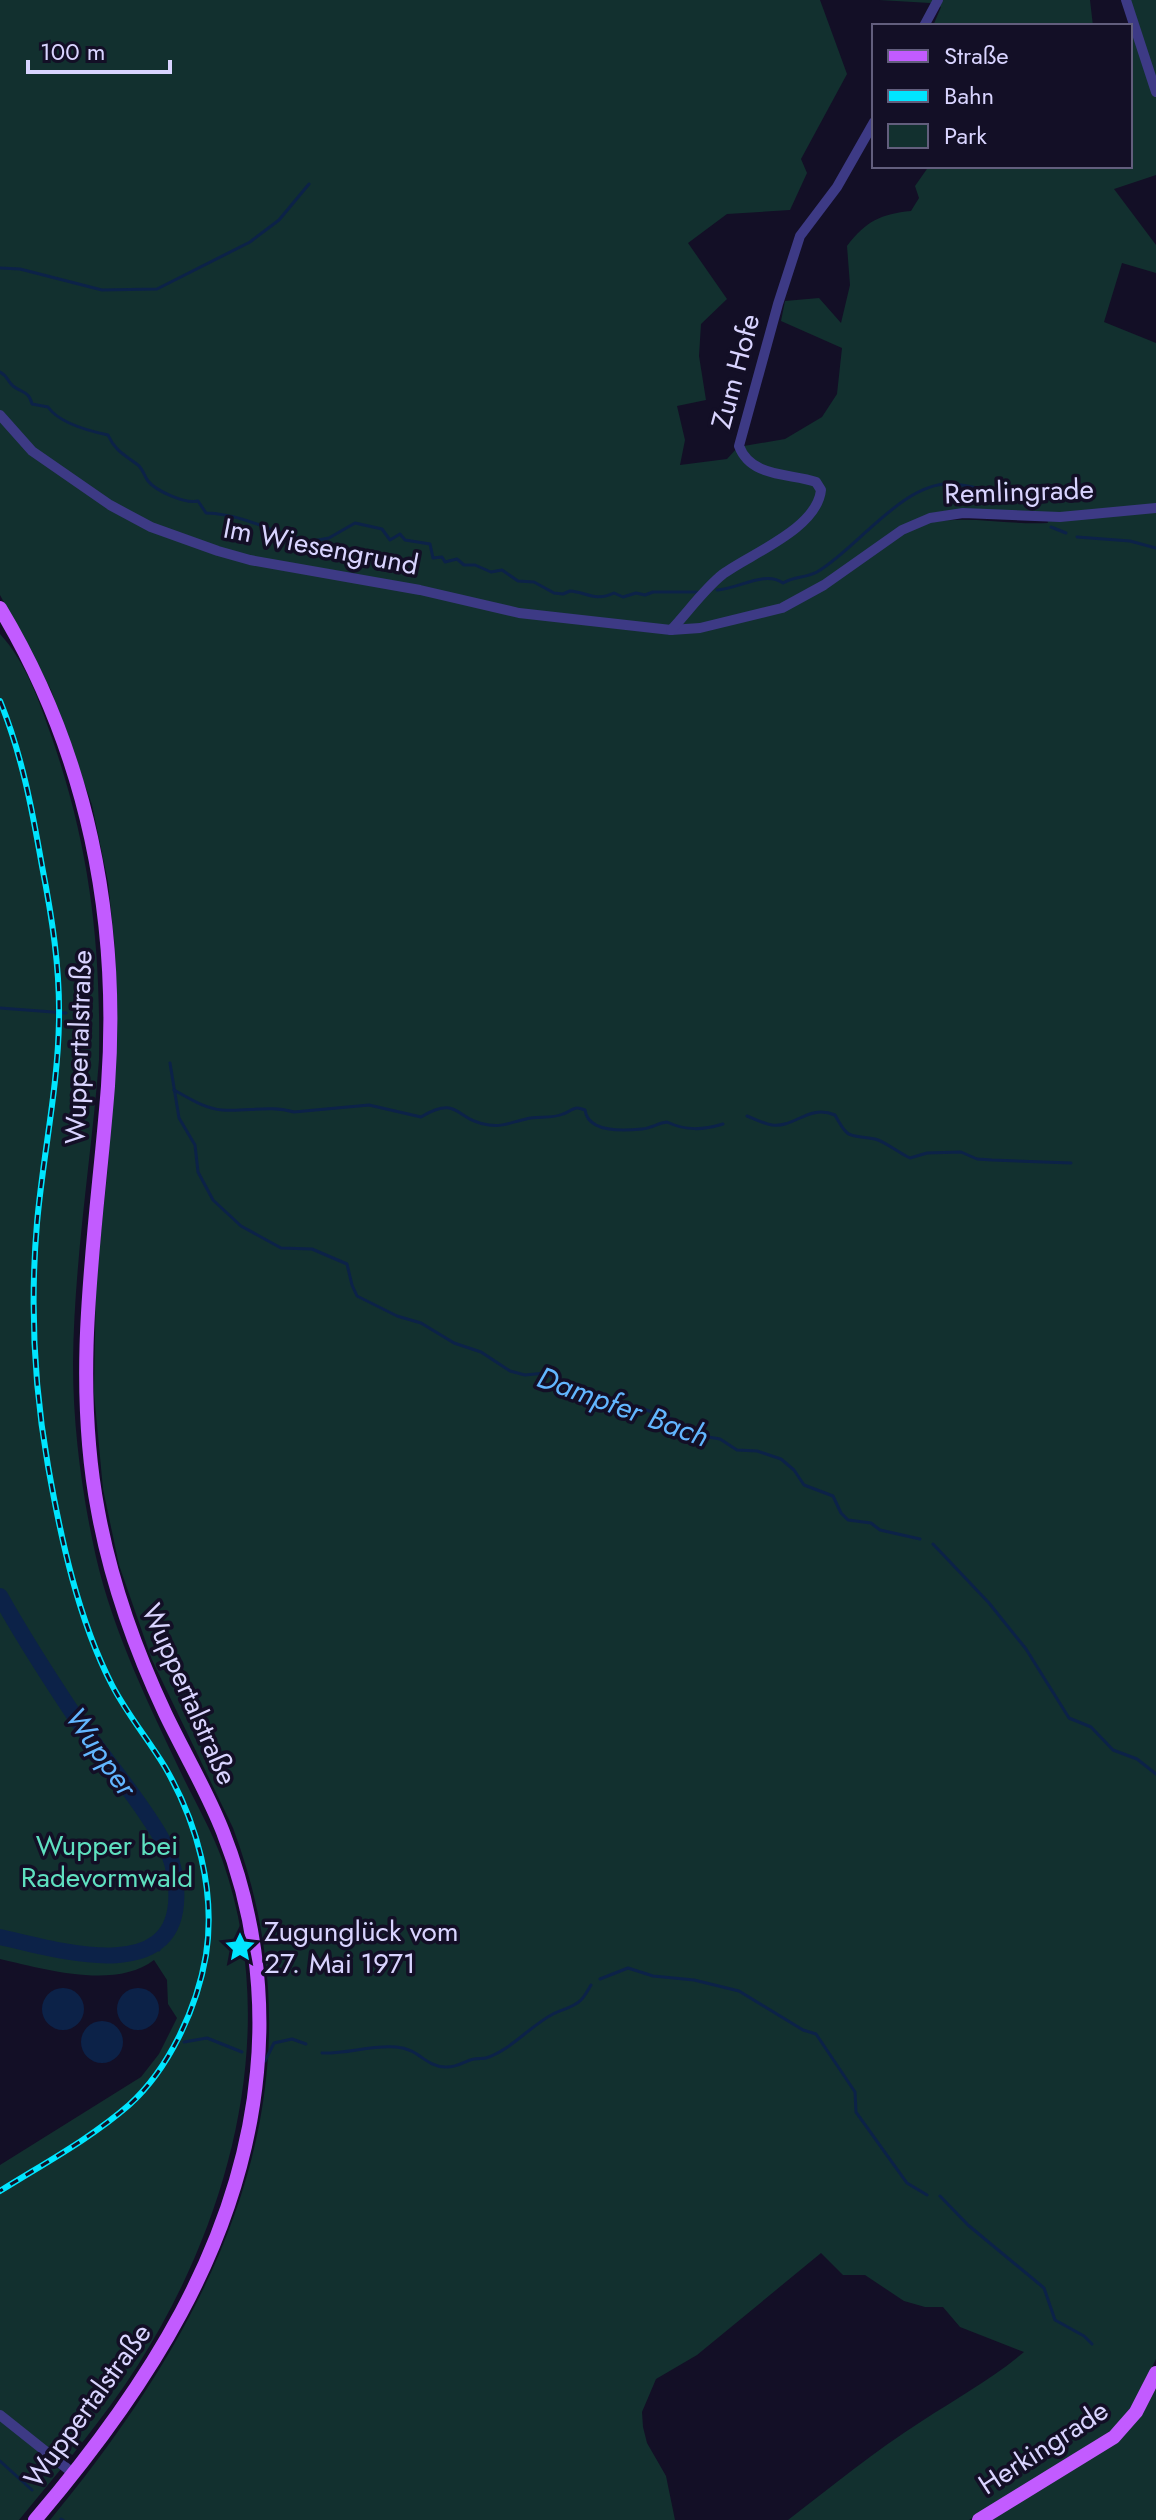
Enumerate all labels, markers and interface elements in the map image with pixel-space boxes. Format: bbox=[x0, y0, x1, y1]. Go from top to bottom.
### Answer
scale bar bbox=[28, 24, 170, 74]
legend bbox=[872, 24, 1132, 168]
text: 100 m bbox=[40, 34, 106, 69]
text: Straße bbox=[944, 38, 1009, 73]
text: Bahn bbox=[944, 78, 994, 113]
text: Park bbox=[944, 118, 987, 153]
street label: Zum Hofe bbox=[701, 309, 770, 433]
street label: Remlingrade bbox=[943, 468, 1095, 515]
street label: Im Wiesengrund bbox=[220, 507, 422, 585]
street label: Wuppertalstraße bbox=[55, 949, 102, 1145]
water label: Dampfer Bach bbox=[531, 1356, 715, 1458]
street label: Wuppertalstraße bbox=[131, 1597, 248, 1791]
water label: Wupper bbox=[55, 1698, 149, 1807]
park label: Wupper bei Radevormwald bbox=[21, 1825, 193, 1898]
place label: Zugunglück vom 27. Mai 1971 bbox=[264, 1911, 459, 1984]
place icon: Zugunglück vom 27. Mai 1971 bbox=[223, 1930, 257, 1964]
street label: Wuppertalstraße bbox=[14, 2315, 161, 2496]
street label: Herkingrade bbox=[970, 2390, 1116, 2505]

